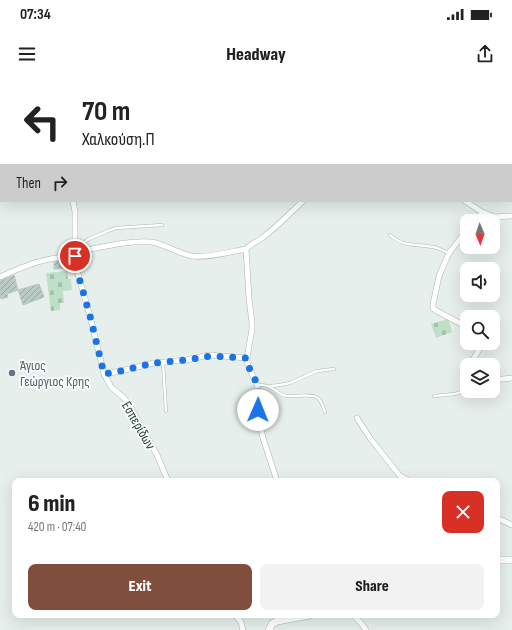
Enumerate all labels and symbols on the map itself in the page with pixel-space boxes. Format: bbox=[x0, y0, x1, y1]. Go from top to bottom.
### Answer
north arrow bbox=[460, 214, 500, 254]
pin bbox=[58, 239, 92, 273]
place label: Άγιος Γεώργιος Κρης bbox=[20, 357, 90, 390]
marker: Άγιος Γεώργιος Κρης bbox=[7, 368, 17, 378]
position arrow bbox=[237, 389, 279, 431]
street label: Εσπερίδων bbox=[118, 398, 159, 453]

